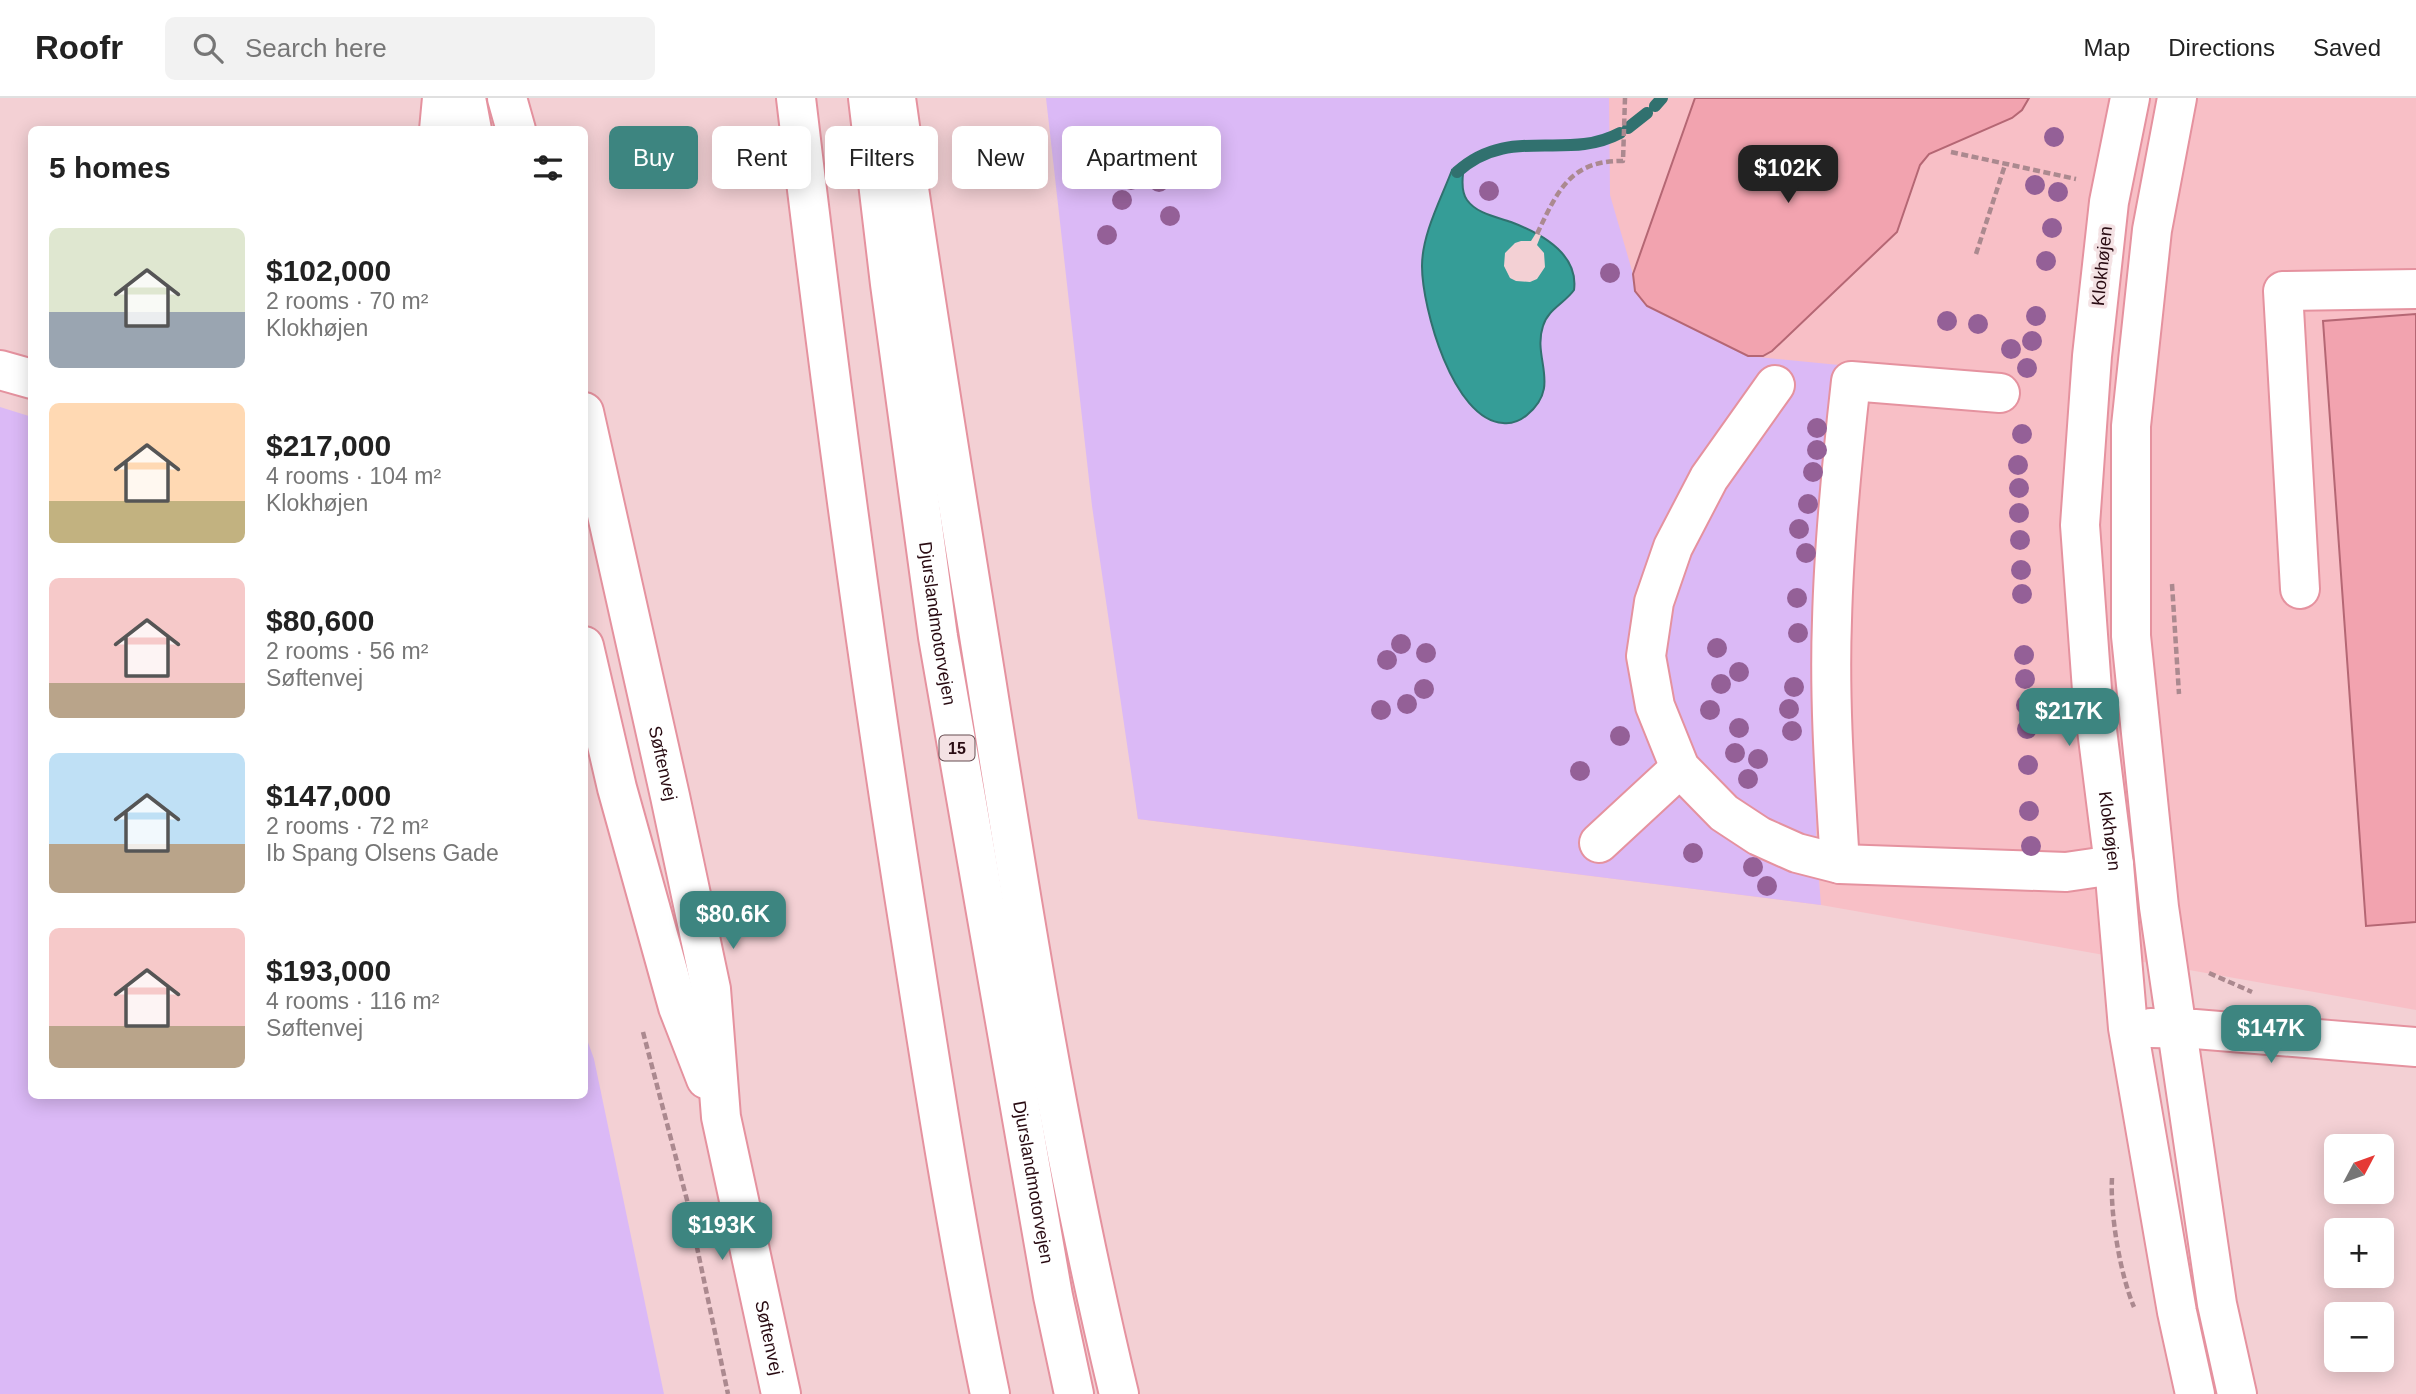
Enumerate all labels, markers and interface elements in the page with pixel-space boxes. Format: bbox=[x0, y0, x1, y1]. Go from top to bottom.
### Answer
search box bbox=[165, 17, 655, 80]
text: Roofr bbox=[35, 29, 123, 66]
icon: search bbox=[189, 29, 227, 67]
text: Search here bbox=[245, 33, 387, 63]
text: Map bbox=[2084, 34, 2130, 61]
text: Directions bbox=[2168, 34, 2275, 61]
text: Saved bbox=[2313, 34, 2381, 61]
chip: Buy bbox=[609, 126, 698, 189]
chip: Rent bbox=[712, 126, 811, 189]
chip: Filters bbox=[825, 126, 938, 189]
chip: New bbox=[952, 126, 1048, 189]
chip: Apartment bbox=[1062, 126, 1221, 189]
pin: $102K bbox=[1739, 146, 1837, 205]
icon: filters bbox=[529, 149, 567, 187]
text: 5 homes bbox=[49, 151, 171, 184]
text: $102K bbox=[1754, 155, 1822, 181]
street label: Klokhøjen bbox=[2088, 225, 2116, 307]
text: $102,000 bbox=[266, 254, 391, 287]
icon: home bbox=[105, 256, 189, 340]
text: 2 rooms · 70 m² bbox=[266, 288, 428, 314]
text: Klokhøjen bbox=[266, 315, 368, 341]
text: $217,000 bbox=[266, 429, 391, 462]
icon: home bbox=[105, 431, 189, 515]
text: 4 rooms · 104 m² bbox=[266, 463, 441, 489]
text: Klokhøjen bbox=[266, 490, 368, 516]
street label: Djurslandmotorvejen bbox=[915, 540, 960, 707]
text: $80,600 bbox=[266, 604, 374, 637]
icon: home bbox=[105, 606, 189, 690]
text: 2 rooms · 56 m² bbox=[266, 638, 428, 664]
text: Søftenvej bbox=[266, 665, 363, 691]
pin: $217K bbox=[2020, 688, 2118, 748]
text: $217K bbox=[2035, 698, 2103, 724]
street label: Søftenvej bbox=[645, 724, 681, 803]
road number: 15 bbox=[940, 736, 974, 761]
text: $147,000 bbox=[266, 779, 391, 812]
icon: home bbox=[105, 781, 189, 865]
street label: Klokhøjen bbox=[2095, 790, 2124, 872]
text: 2 rooms · 72 m² bbox=[266, 813, 428, 839]
text: Ib Spang Olsens Gade bbox=[266, 840, 499, 866]
pin: $80.6K bbox=[676, 892, 790, 951]
text: $80.6K bbox=[696, 901, 770, 927]
text: $193,000 bbox=[266, 954, 391, 987]
icon: home bbox=[105, 956, 189, 1040]
text: 4 rooms · 116 m² bbox=[266, 988, 439, 1014]
pin: $147K bbox=[2222, 1006, 2320, 1065]
text: Søftenvej bbox=[266, 1015, 363, 1041]
text: $147K bbox=[2237, 1015, 2305, 1041]
street label: Djurslandmotorvejen bbox=[1009, 1099, 1057, 1265]
north arrow bbox=[2324, 1134, 2394, 1204]
map controls bbox=[2324, 1134, 2394, 1372]
pin: $193K bbox=[673, 1202, 771, 1262]
text: $193K bbox=[688, 1212, 756, 1238]
button: + bbox=[2324, 1218, 2394, 1288]
street label: Søftenvej bbox=[751, 1298, 787, 1377]
button: − bbox=[2324, 1302, 2394, 1372]

